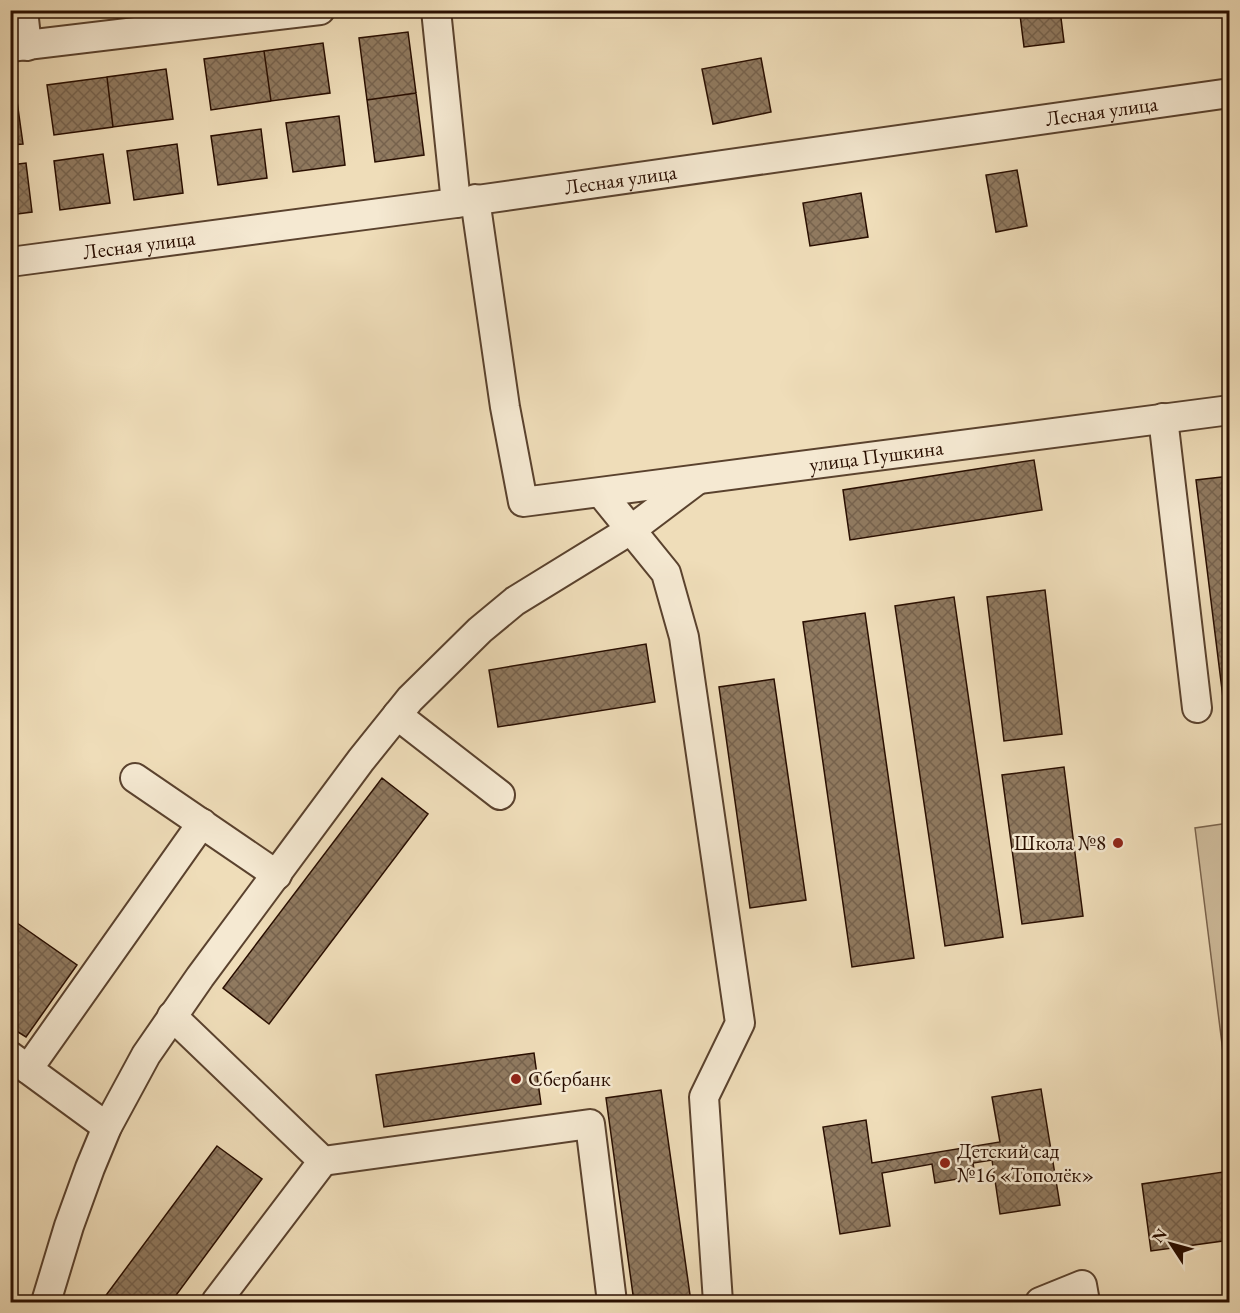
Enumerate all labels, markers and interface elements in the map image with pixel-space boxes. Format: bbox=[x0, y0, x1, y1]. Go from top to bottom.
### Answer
street label: Лесная улица bbox=[1044, 89, 1160, 132]
street label: Лесная улица bbox=[562, 158, 679, 200]
street label: Лесная улица bbox=[81, 224, 197, 265]
street label: улица Пушкина bbox=[807, 433, 945, 478]
place label: Школа №8 bbox=[1014, 829, 1106, 856]
marker: Школа №8 bbox=[1111, 836, 1125, 850]
place label: Сбербанк bbox=[528, 1065, 611, 1092]
marker: Сбербанк bbox=[509, 1072, 523, 1086]
place label: Детский сад №16 «Тополёк» bbox=[957, 1137, 1094, 1188]
marker: Детский сад №16 «Тополёк» bbox=[938, 1156, 952, 1170]
north arrow bbox=[1141, 1214, 1201, 1274]
text: N bbox=[1147, 1224, 1172, 1247]

